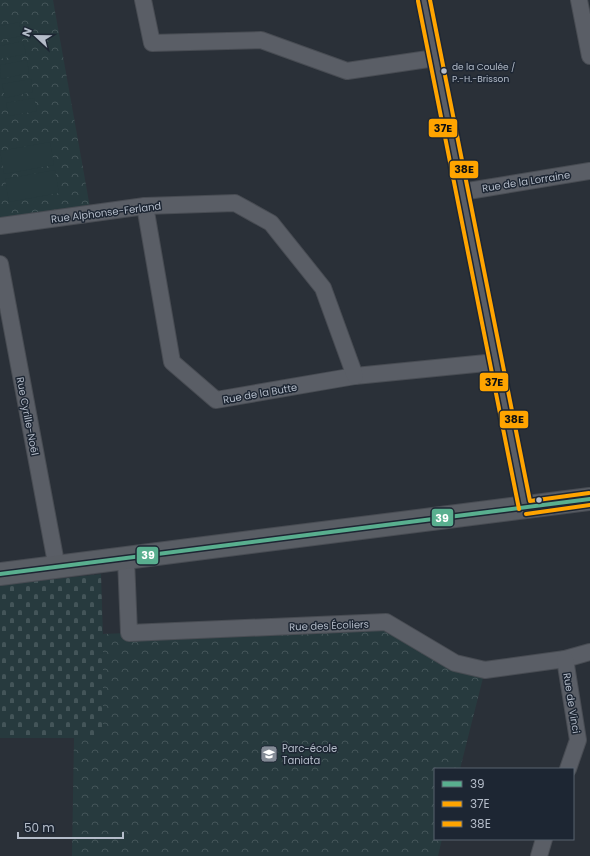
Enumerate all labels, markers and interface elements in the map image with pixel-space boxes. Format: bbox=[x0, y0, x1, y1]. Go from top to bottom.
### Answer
north arrow bbox=[16, 16, 56, 56]
text: N bbox=[18, 25, 36, 39]
place label: de la Coulée / P.-H.-Brisson bbox=[452, 61, 515, 85]
marker: de la Coulée / P.-H.-Brisson bbox=[439, 66, 449, 76]
line badge: 37E bbox=[428, 118, 458, 138]
text: 37E bbox=[434, 120, 452, 136]
line badge: 38E bbox=[449, 160, 479, 179]
text: 38E bbox=[454, 161, 474, 177]
street label: Rue de la Lorraine bbox=[481, 167, 571, 196]
street label: Rue Alphonse-Ferland bbox=[50, 198, 162, 227]
line badge: 37E bbox=[479, 372, 509, 392]
text: 37E bbox=[485, 374, 503, 390]
street label: Rue Cyrille-Noël bbox=[13, 376, 42, 457]
street label: Rue de la Butte bbox=[222, 380, 298, 407]
line badge: 38E bbox=[499, 410, 529, 429]
text: 38E bbox=[504, 411, 524, 427]
unlabelled marker bbox=[534, 495, 544, 505]
line badge: 39 bbox=[431, 508, 454, 527]
text: 39 bbox=[435, 510, 449, 526]
line badge: 39 bbox=[136, 546, 159, 565]
text: 39 bbox=[141, 547, 155, 563]
street label: Rue des Écoliers bbox=[289, 617, 369, 634]
street label: Rue de Vinci bbox=[559, 672, 584, 734]
place label: Parc-école Taniata bbox=[282, 741, 337, 768]
school or university icon: Parc-école Taniata bbox=[259, 744, 279, 764]
legend bbox=[434, 768, 574, 840]
text: 39 bbox=[470, 775, 485, 792]
text: 37E bbox=[470, 795, 490, 812]
scale bar bbox=[18, 814, 123, 840]
text: 38E bbox=[470, 815, 491, 832]
text: 50 m bbox=[24, 819, 55, 836]

